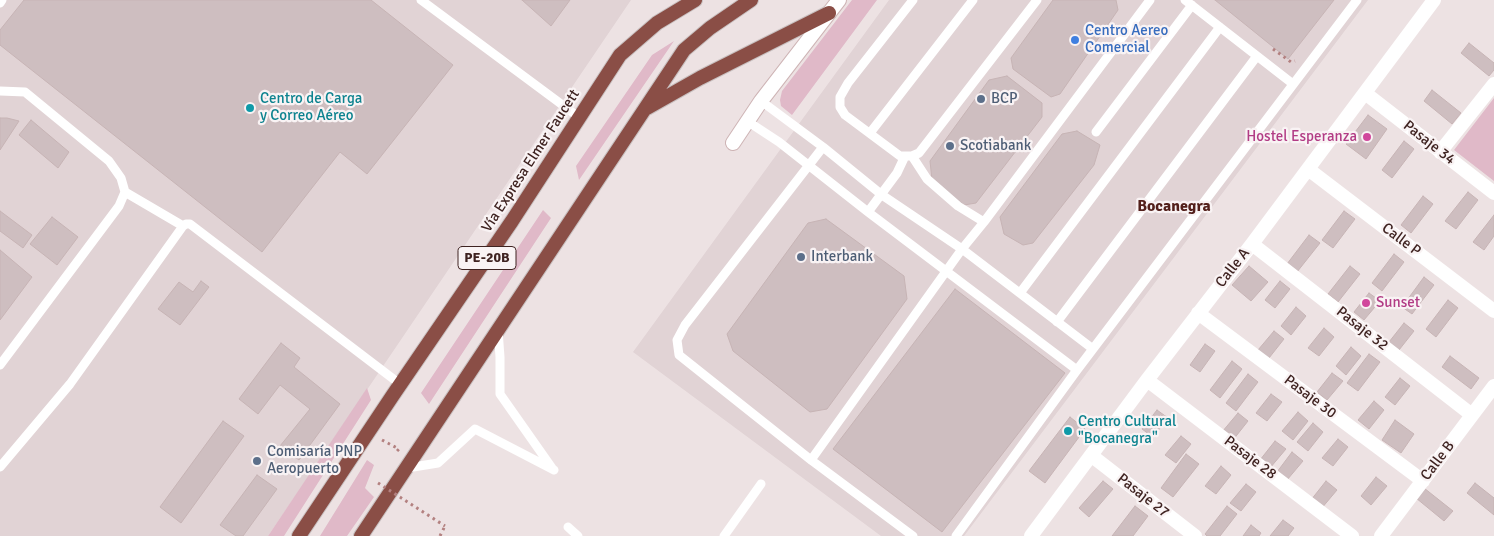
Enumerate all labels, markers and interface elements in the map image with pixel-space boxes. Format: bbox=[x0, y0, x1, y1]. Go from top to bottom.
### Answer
place label: Centro Aereo Comercial bbox=[1085, 22, 1168, 57]
marker: Centro Aereo Comercial bbox=[1069, 34, 1081, 46]
street label: Vía Expresa Elmer Faucett bbox=[478, 86, 584, 236]
place label: Centro de Carga y Correo Aéreo bbox=[260, 90, 362, 125]
place label: BCP bbox=[991, 90, 1018, 108]
marker: BCP bbox=[975, 93, 987, 105]
marker: Centro de Carga y Correo Aéreo bbox=[244, 102, 256, 114]
street label: Pasaje 34 bbox=[1399, 117, 1459, 169]
place label: Hostel Esperanza bbox=[1246, 128, 1357, 146]
marker: Hostel Esperanza bbox=[1361, 131, 1373, 143]
place label: Scotiabank bbox=[960, 137, 1031, 155]
marker: Scotiabank bbox=[944, 140, 956, 152]
district label: Bocanegra bbox=[1137, 197, 1211, 217]
street label: Calle P bbox=[1378, 219, 1424, 261]
street label: Calle A bbox=[1212, 245, 1254, 291]
road number: PE-20B bbox=[458, 247, 516, 270]
place label: Interbank bbox=[811, 248, 873, 266]
marker: Interbank bbox=[795, 251, 807, 263]
place label: Sunset bbox=[1376, 294, 1420, 312]
marker: Sunset bbox=[1360, 297, 1372, 309]
street label: Pasaje 32 bbox=[1332, 303, 1392, 355]
street label: Pasaje 30 bbox=[1280, 371, 1340, 423]
place label: Centro Cultural "Bocanegra" bbox=[1078, 413, 1176, 448]
marker: Centro Cultural "Bocanegra" bbox=[1062, 425, 1074, 437]
street label: Pasaje 28 bbox=[1220, 432, 1280, 484]
street label: Calle B bbox=[1417, 438, 1459, 484]
place label: Comisaría PNP Aeropuerto bbox=[267, 443, 362, 478]
marker: Comisaría PNP Aeropuerto bbox=[251, 455, 263, 467]
street label: Pasaje 27 bbox=[1113, 470, 1173, 522]

